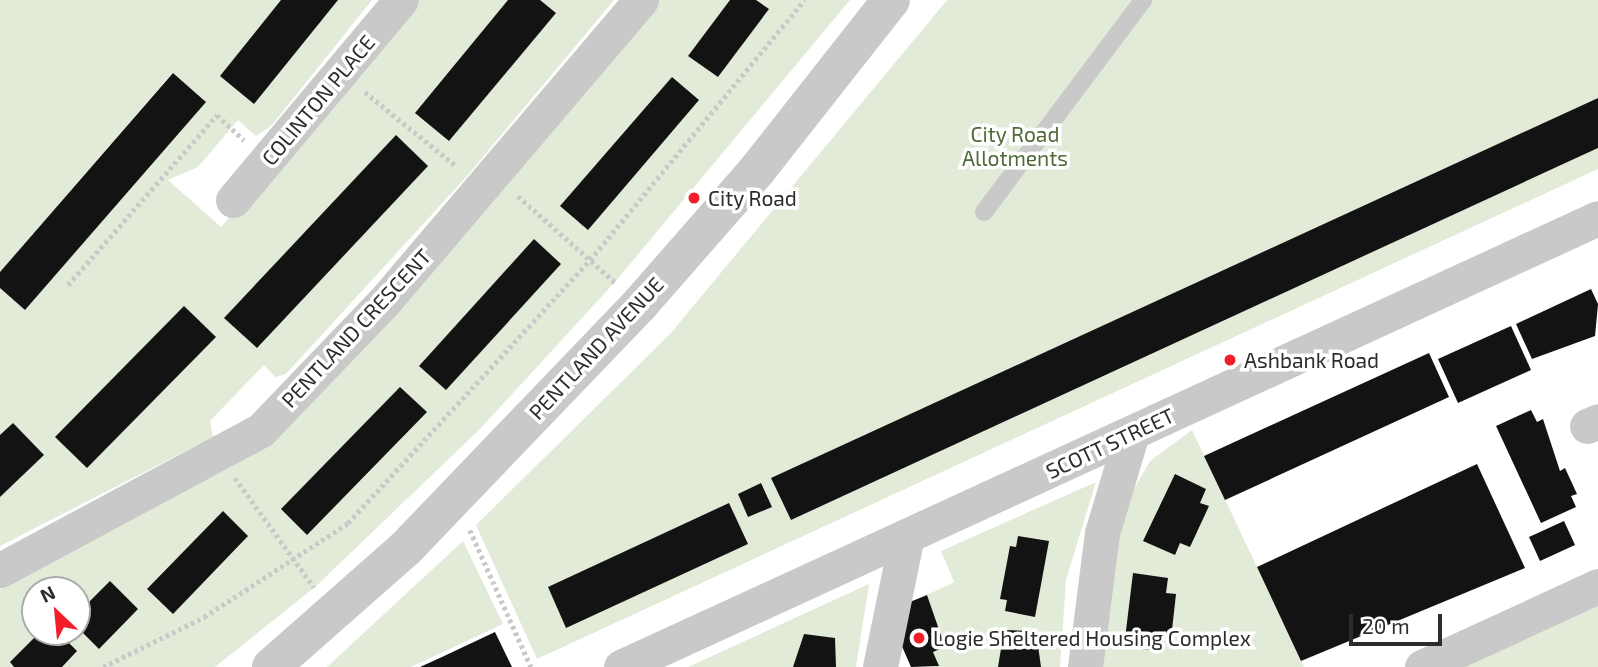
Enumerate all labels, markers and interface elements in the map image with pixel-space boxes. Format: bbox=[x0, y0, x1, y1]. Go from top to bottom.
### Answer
street label: COLINTON PLACE bbox=[256, 30, 380, 170]
park label: City Road Allotments bbox=[962, 121, 1068, 171]
place label: City Road bbox=[708, 185, 797, 211]
marker: City Road bbox=[686, 190, 702, 206]
street label: PENTLAND CRESCENT bbox=[276, 243, 436, 413]
street label: PENTLAND AVENUE bbox=[523, 271, 669, 425]
place label: Ashbank Road bbox=[1244, 347, 1379, 373]
marker: Ashbank Road bbox=[1222, 352, 1238, 368]
street label: SCOTT STREET bbox=[1042, 402, 1178, 484]
north arrow bbox=[21, 576, 91, 646]
text: N bbox=[36, 580, 59, 607]
scale bar bbox=[1353, 600, 1446, 644]
text: 20 m bbox=[1362, 613, 1410, 638]
place label: Logie Sheltered Housing Complex bbox=[933, 625, 1251, 651]
marker: Logie Sheltered Housing Complex bbox=[911, 630, 927, 646]

